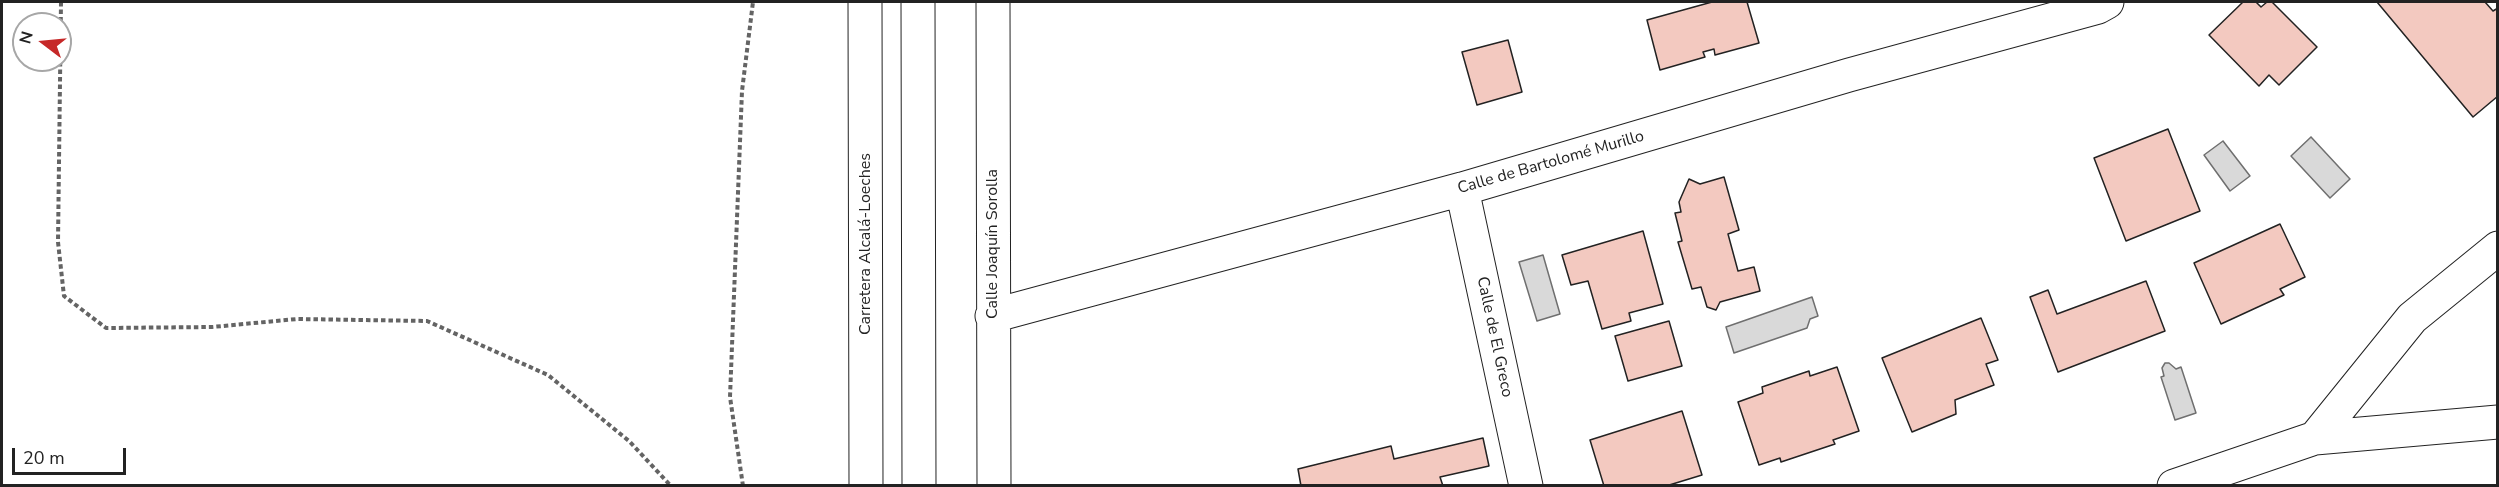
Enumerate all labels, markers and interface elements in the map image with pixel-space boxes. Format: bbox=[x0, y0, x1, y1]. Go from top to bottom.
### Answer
north arrow bbox=[12, 12, 72, 72]
text: N bbox=[14, 29, 39, 46]
street label: Calle de Bartolomé Murillo bbox=[1456, 127, 1646, 199]
street label: Carretera Alcalá-Loeches bbox=[856, 153, 876, 335]
street label: Calle Joaquín Sorolla bbox=[983, 169, 1003, 319]
street label: Calle de El Greco bbox=[1472, 275, 1516, 399]
scale bar bbox=[15, 436, 129, 474]
text: 20 m bbox=[23, 446, 65, 470]

